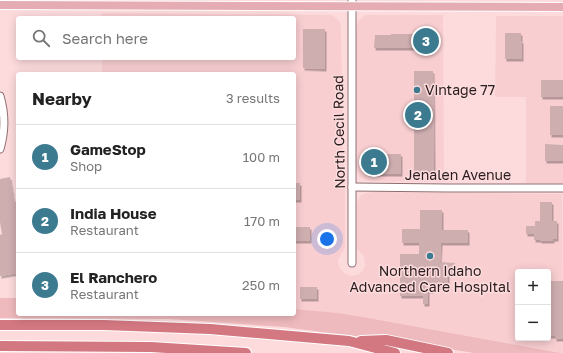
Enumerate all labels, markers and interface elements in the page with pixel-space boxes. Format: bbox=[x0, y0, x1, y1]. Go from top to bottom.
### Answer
search box bbox=[16, 16, 296, 60]
pin: 3 bbox=[413, 26, 439, 56]
icon: search bbox=[30, 27, 52, 49]
text: Search here bbox=[62, 29, 148, 47]
street label: North Cecil Road bbox=[329, 75, 348, 189]
place label: Vintage 77 bbox=[425, 81, 495, 98]
marker: Vintage 77 bbox=[412, 85, 422, 95]
text: Nearby bbox=[32, 88, 92, 109]
text: 3 results bbox=[226, 90, 280, 106]
pin: 2 bbox=[405, 100, 431, 130]
text: GameStop bbox=[70, 140, 146, 158]
pin: 1 bbox=[361, 147, 387, 177]
text: 1 bbox=[42, 149, 48, 165]
text: 100 m bbox=[243, 149, 280, 165]
text: Shop bbox=[70, 158, 102, 174]
street label: Jenalen Avenue bbox=[405, 166, 511, 183]
text: India House bbox=[70, 204, 157, 222]
text: 2 bbox=[41, 213, 49, 229]
text: 170 m bbox=[244, 213, 280, 229]
text: Restaurant bbox=[70, 222, 139, 238]
your location bbox=[317, 229, 337, 249]
marker: Northern Idaho Advanced Care Hospital bbox=[425, 251, 435, 261]
place label: Northern Idaho Advanced Care Hospital bbox=[350, 262, 510, 295]
text: El Ranchero bbox=[70, 268, 157, 286]
map controls bbox=[515, 269, 551, 341]
button: + bbox=[515, 269, 551, 305]
text: 3 bbox=[41, 277, 49, 293]
text: 250 m bbox=[242, 277, 280, 293]
text: Restaurant bbox=[70, 286, 139, 302]
button: − bbox=[515, 305, 551, 341]

